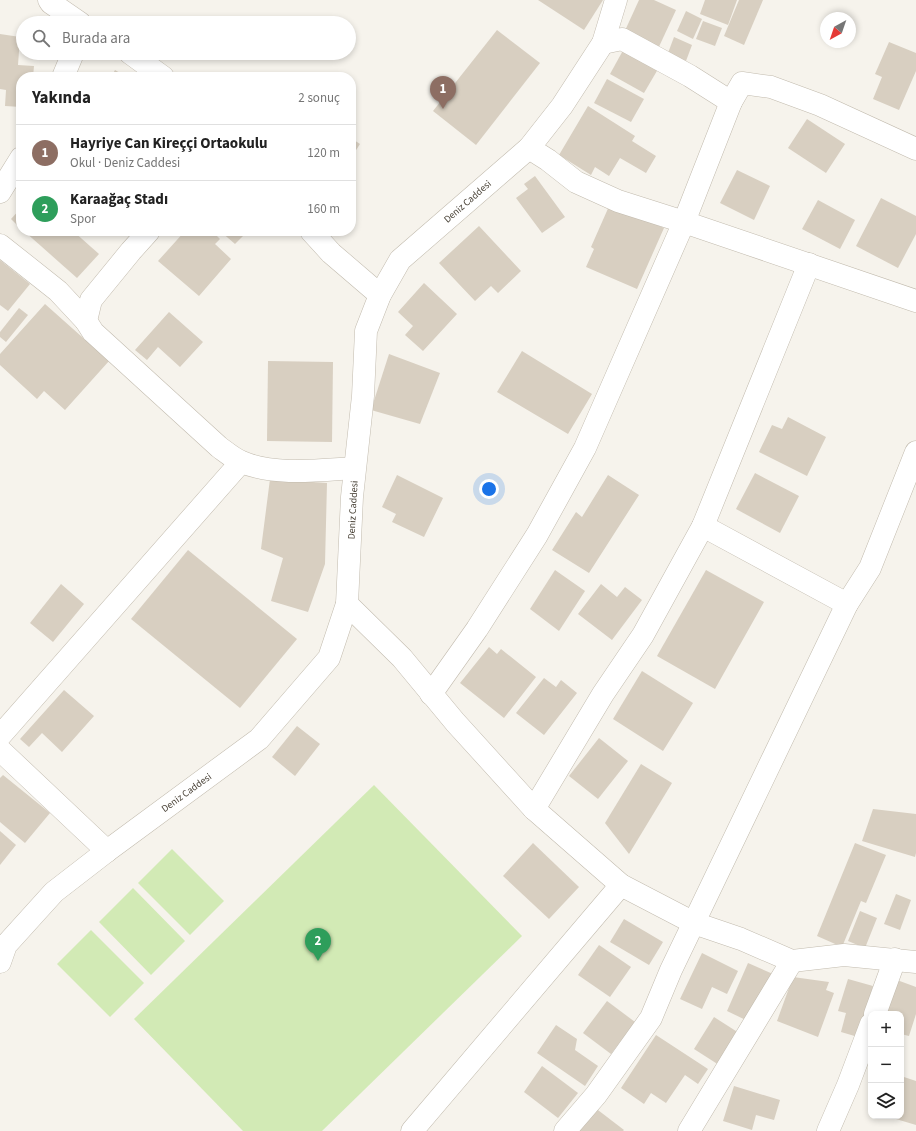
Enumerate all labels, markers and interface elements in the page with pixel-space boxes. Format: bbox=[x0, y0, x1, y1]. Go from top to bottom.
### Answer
north arrow bbox=[820, 12, 856, 48]
search box bbox=[16, 16, 356, 60]
icon: search bbox=[30, 27, 52, 49]
text: Burada ara bbox=[62, 28, 130, 49]
pin: 1 bbox=[430, 76, 456, 109]
text: Yakında bbox=[32, 86, 91, 110]
text: 2 sonuç bbox=[298, 89, 340, 107]
text: Hayriye Can Kireççi Ortaokulu bbox=[70, 133, 267, 154]
text: 1 bbox=[42, 144, 48, 162]
text: 120 m bbox=[307, 144, 340, 162]
text: Okul · Deniz Caddesi bbox=[70, 154, 180, 172]
street label: Deniz Caddesi bbox=[441, 177, 494, 226]
text: Karaağaç Stadı bbox=[70, 189, 168, 210]
text: 2 bbox=[42, 200, 48, 218]
text: 160 m bbox=[307, 200, 340, 218]
text: Spor bbox=[70, 210, 96, 228]
your location bbox=[479, 479, 499, 499]
street label: Deniz Caddesi bbox=[344, 480, 362, 540]
street label: Deniz Caddesi bbox=[159, 770, 214, 816]
pin: 2 bbox=[305, 928, 331, 961]
map controls bbox=[868, 1011, 904, 1119]
button: + bbox=[868, 1011, 904, 1047]
button: − bbox=[868, 1047, 904, 1083]
button: layers bbox=[868, 1083, 904, 1119]

